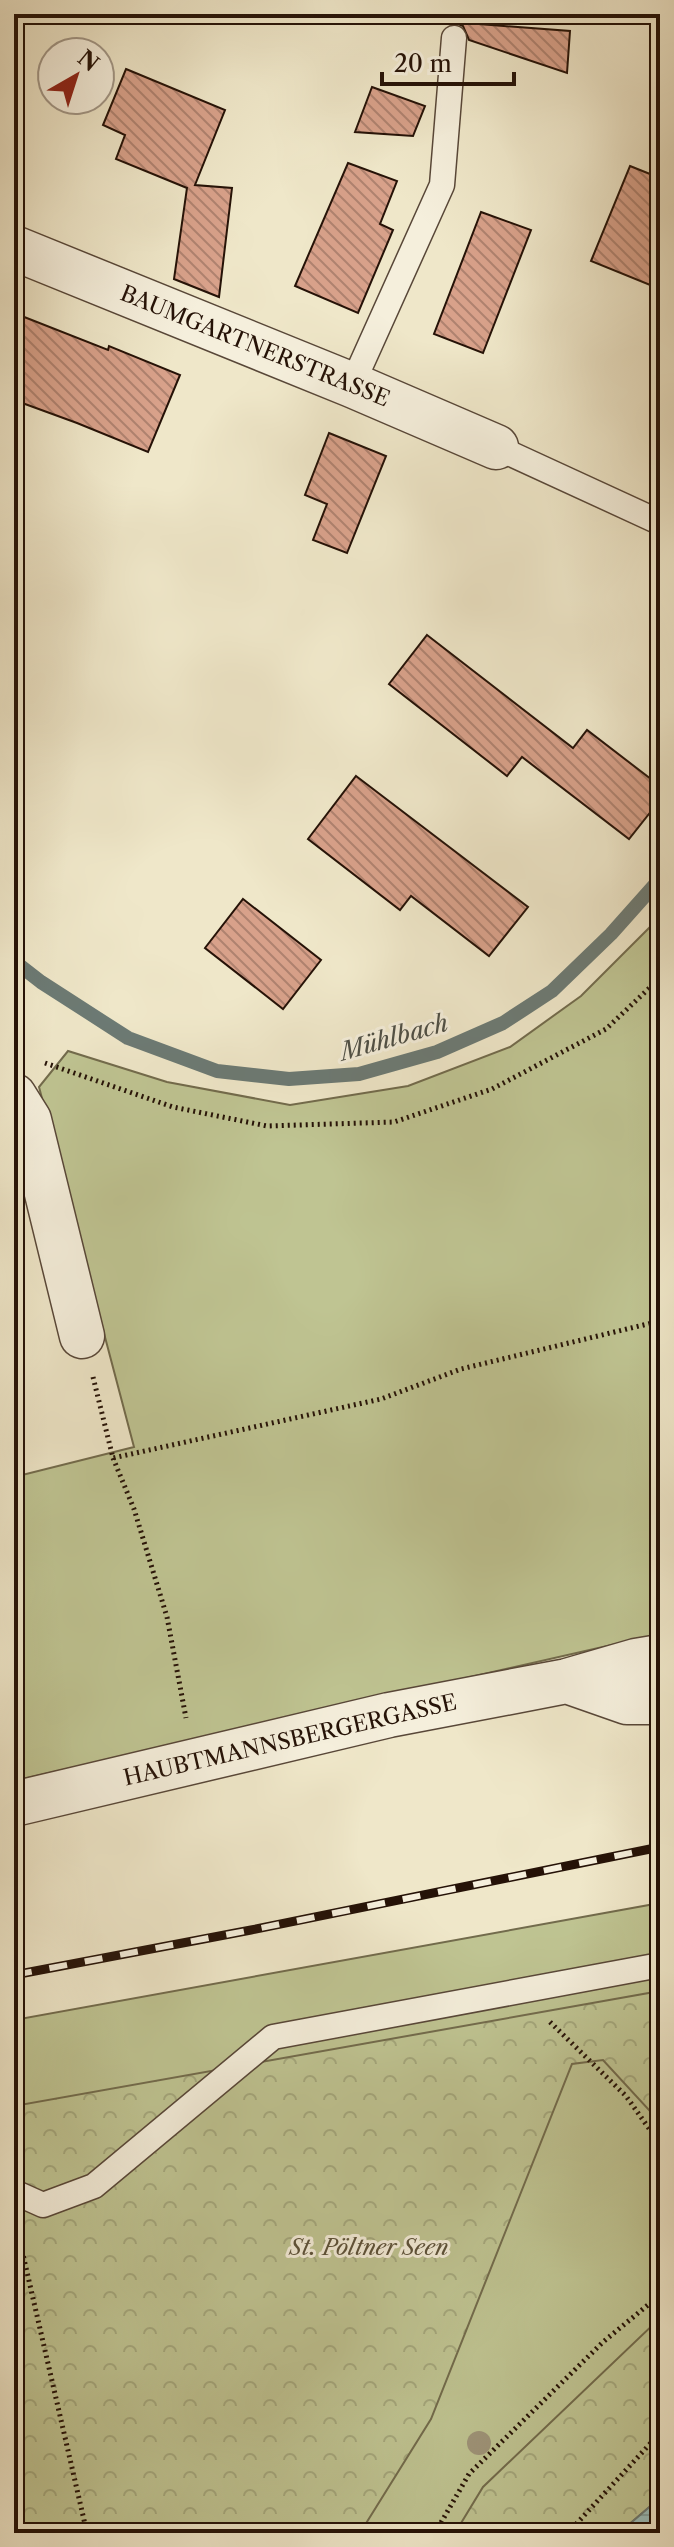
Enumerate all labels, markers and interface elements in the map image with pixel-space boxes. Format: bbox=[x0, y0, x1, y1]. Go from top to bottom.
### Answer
north arrow bbox=[36, 36, 116, 116]
scale bar bbox=[382, 36, 514, 86]
text: N bbox=[72, 44, 104, 77]
text: 20 m bbox=[394, 49, 452, 78]
street label: BAUMGARTNERSTRASSE bbox=[116, 280, 394, 412]
water label: Mühlbach bbox=[334, 1008, 451, 1067]
street label: HAUBTMANNSBERGERGASSE bbox=[121, 1688, 459, 1792]
park label: St. Pöltner Seen bbox=[288, 2234, 448, 2261]

